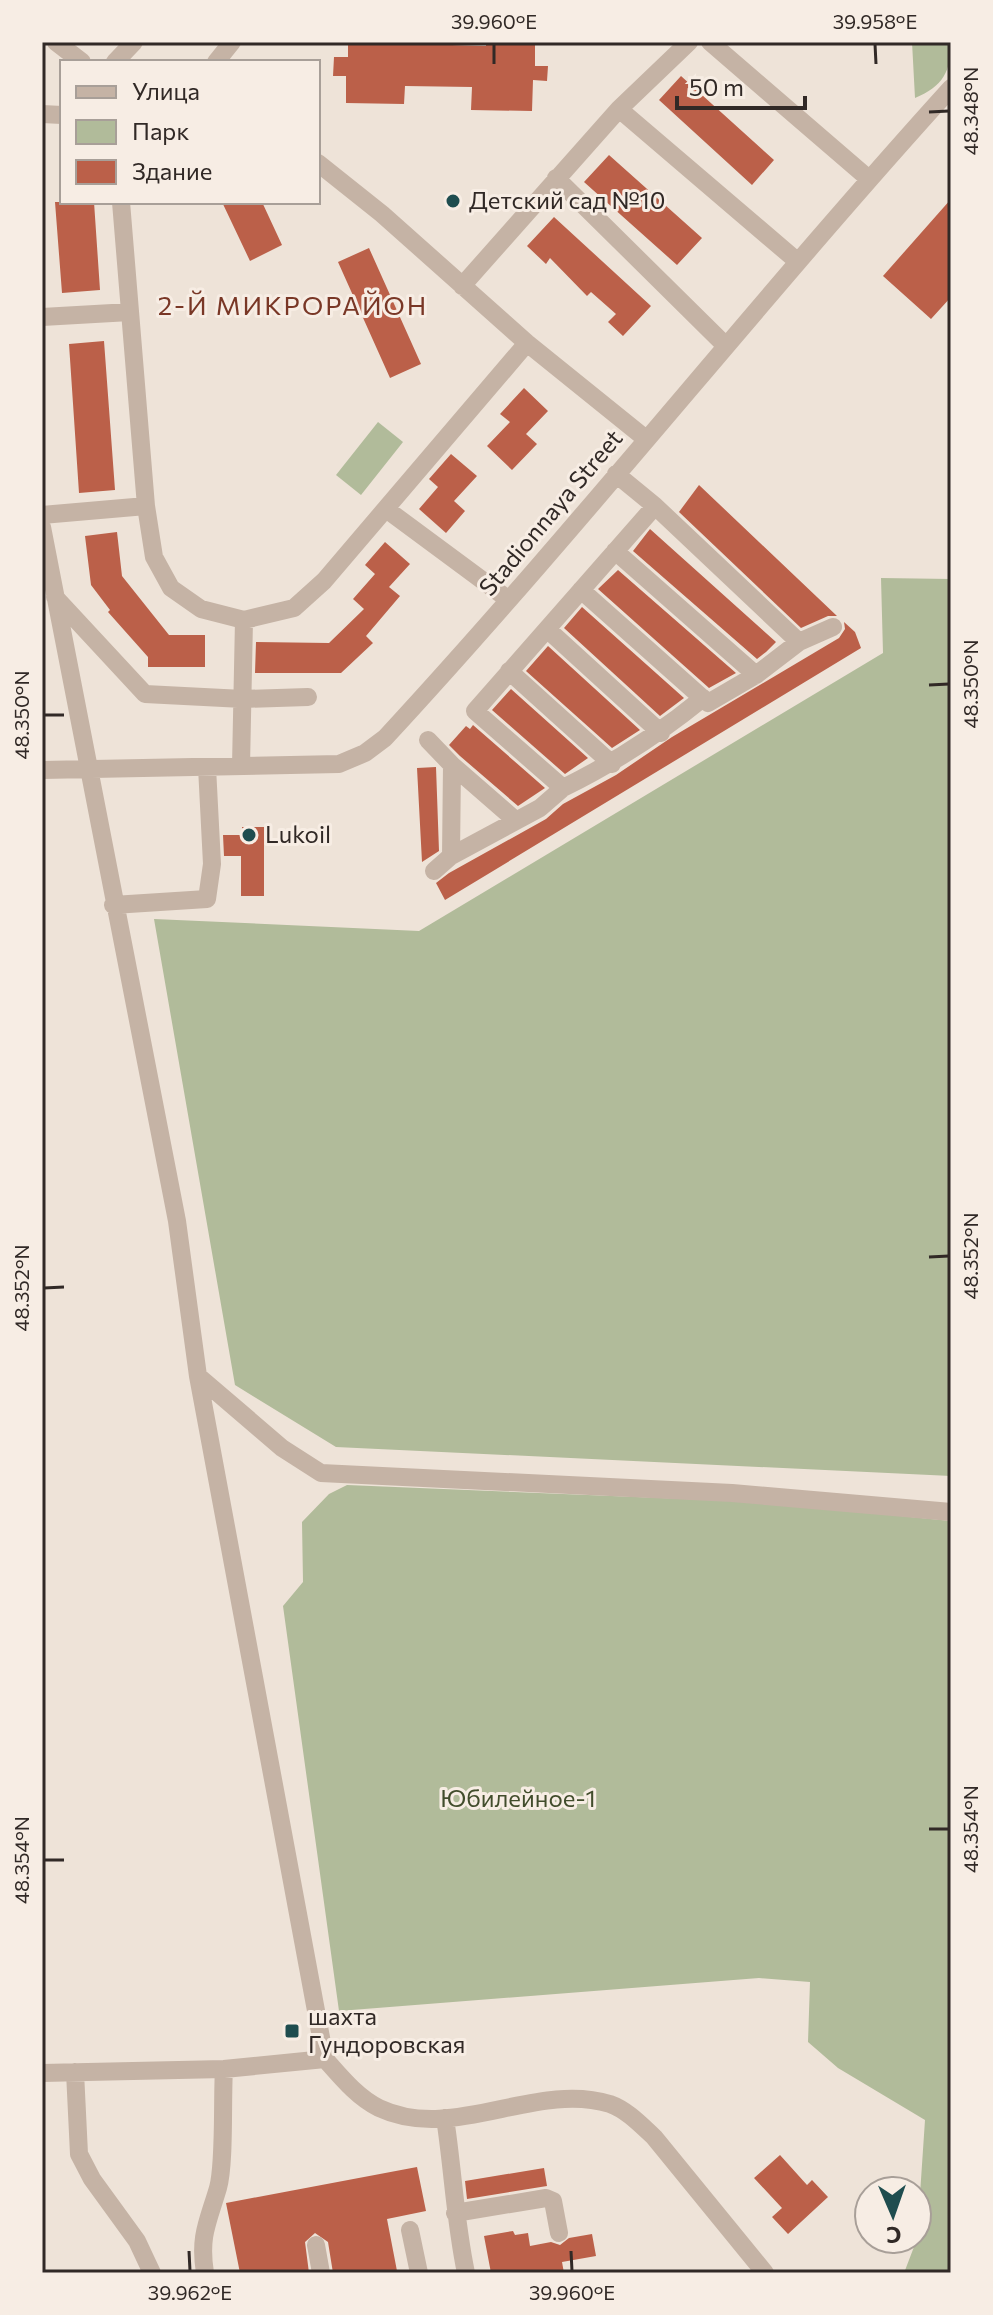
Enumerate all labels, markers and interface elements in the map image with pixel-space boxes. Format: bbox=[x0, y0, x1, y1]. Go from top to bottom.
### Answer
text: 39.960°E bbox=[451, 9, 537, 33]
text: 39.958°E bbox=[833, 9, 917, 33]
legend bbox=[60, 60, 320, 204]
scale bar bbox=[677, 60, 805, 110]
text: 48.348°N bbox=[958, 67, 982, 155]
text: 50 m bbox=[689, 72, 744, 101]
text: Улица bbox=[132, 76, 200, 105]
text: Парк bbox=[132, 116, 189, 145]
text: Здание bbox=[132, 156, 212, 185]
place label: Детский сад №10 bbox=[469, 185, 665, 214]
marker: Детский сад №10 bbox=[444, 192, 462, 210]
district label: 2-Й МИКРОРАЙОН bbox=[158, 289, 428, 320]
street label: Stadionnaya Street bbox=[472, 423, 628, 601]
text: 48.350°N bbox=[958, 640, 982, 728]
text: 48.350°N bbox=[9, 671, 33, 759]
place label: Lukoil bbox=[265, 819, 331, 848]
marker: Lukoil bbox=[240, 826, 258, 844]
text: 48.352°N bbox=[958, 1212, 982, 1300]
text: 48.352°N bbox=[9, 1244, 33, 1332]
park label: Юбилейное-1 bbox=[440, 1783, 596, 1812]
text: 48.354°N bbox=[958, 1785, 982, 1873]
text: 48.354°N bbox=[9, 1816, 33, 1904]
place label: шахта Гундоровская bbox=[308, 2001, 465, 2058]
marker: шахта Гундоровская bbox=[283, 2022, 301, 2040]
north arrow bbox=[853, 2175, 933, 2255]
text: С bbox=[886, 2222, 902, 2249]
text: 39.962°E bbox=[148, 2280, 232, 2304]
text: 39.960°E bbox=[529, 2280, 615, 2304]

